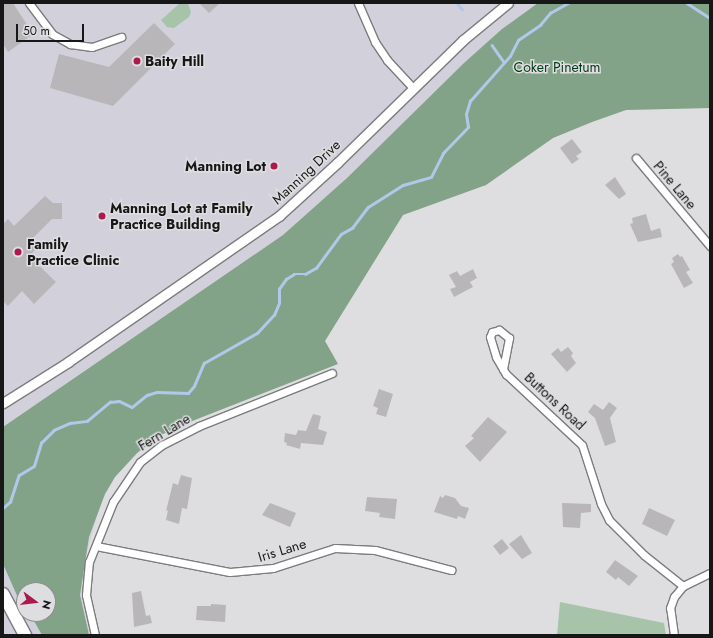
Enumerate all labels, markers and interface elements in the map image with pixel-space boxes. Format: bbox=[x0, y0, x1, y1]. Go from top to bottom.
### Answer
scale bar bbox=[18, 16, 86, 42]
text: 50 m bbox=[23, 22, 50, 40]
place label: Baity Hill bbox=[145, 53, 204, 69]
marker: Baity Hill bbox=[132, 56, 142, 66]
park label: Coker Pinetum bbox=[514, 59, 600, 75]
street label: Manning Drive bbox=[268, 136, 344, 208]
place label: Manning Lot bbox=[185, 158, 266, 174]
street label: Pine Lane bbox=[650, 158, 700, 212]
marker: Manning Lot bbox=[269, 161, 279, 171]
place label: Manning Lot at Family Practice Building bbox=[110, 200, 253, 232]
marker: Manning Lot at Family Practice Building bbox=[97, 211, 107, 221]
place label: Family Practice Clinic bbox=[27, 236, 119, 268]
marker: Family Practice Clinic bbox=[12, 246, 24, 258]
street label: Buttons Road bbox=[521, 369, 589, 433]
street label: Fern Lane bbox=[135, 410, 193, 454]
street label: Iris Lane bbox=[256, 535, 308, 565]
north arrow bbox=[16, 582, 56, 622]
text: N bbox=[38, 599, 55, 611]

